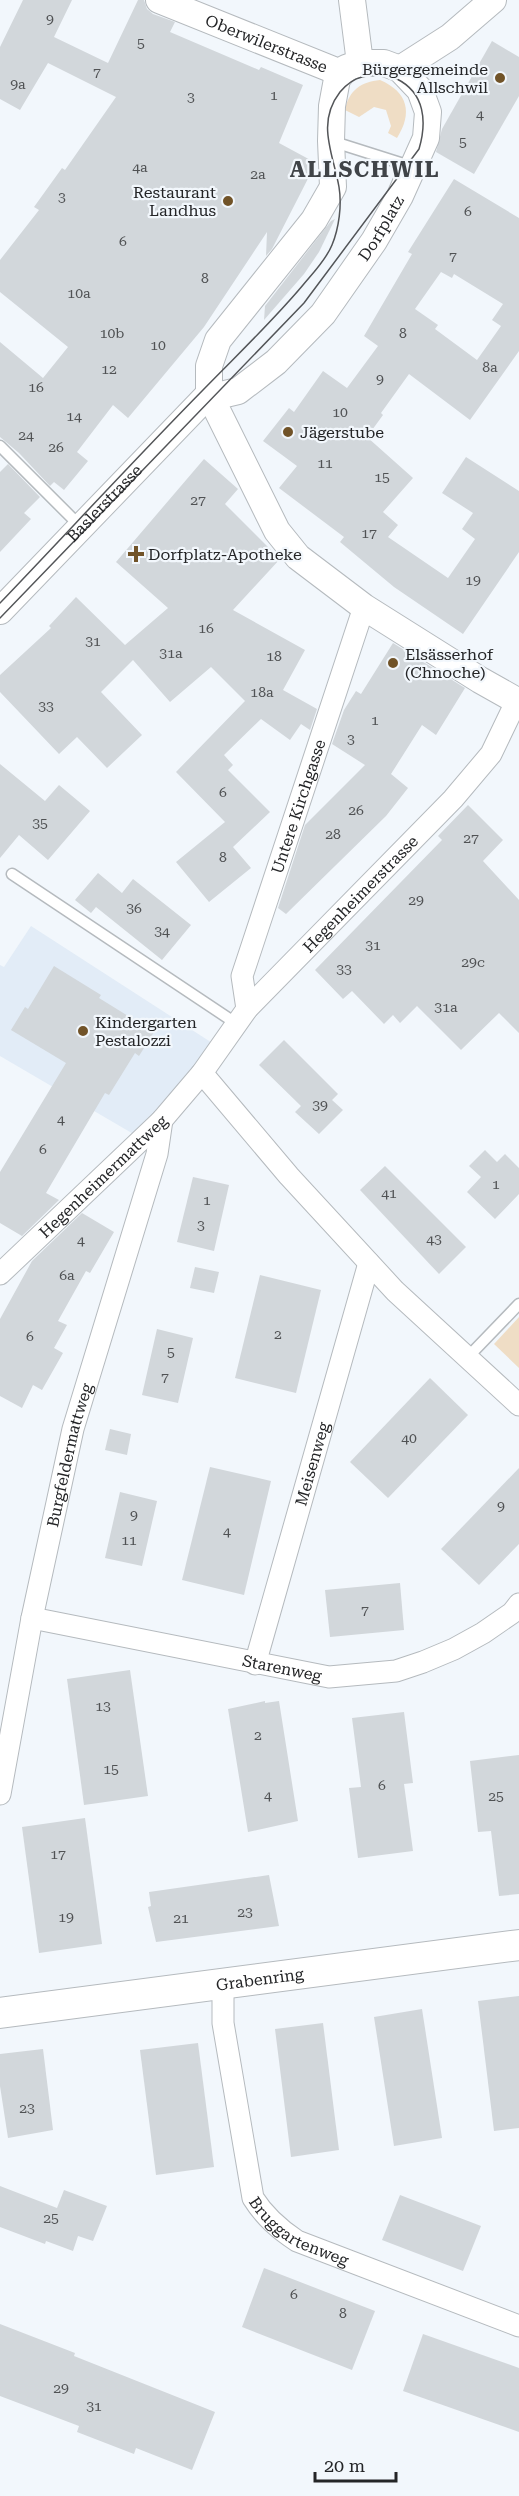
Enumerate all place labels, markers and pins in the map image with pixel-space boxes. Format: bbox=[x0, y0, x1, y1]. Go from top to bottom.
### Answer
place label: Bürgergemeinde Allschwil bbox=[362, 60, 488, 97]
marker: Bürgergemeinde Allschwil bbox=[493, 71, 507, 85]
place label: Restaurant Landhus bbox=[133, 183, 216, 220]
marker: Restaurant Landhus bbox=[221, 194, 235, 208]
place label: Jägerstube bbox=[300, 423, 384, 442]
marker: Jägerstube bbox=[281, 425, 295, 439]
place label: Dorfplatz-Apotheke bbox=[148, 545, 302, 564]
marker: Dorfplatz-Apotheke bbox=[129, 547, 143, 561]
place label: Elsässerhof (Chnoche) bbox=[405, 645, 494, 682]
marker: Elsässerhof (Chnoche) bbox=[386, 656, 400, 670]
place label: Kindergarten Pestalozzi bbox=[95, 1013, 197, 1050]
marker: Kindergarten Pestalozzi bbox=[76, 1024, 90, 1038]

